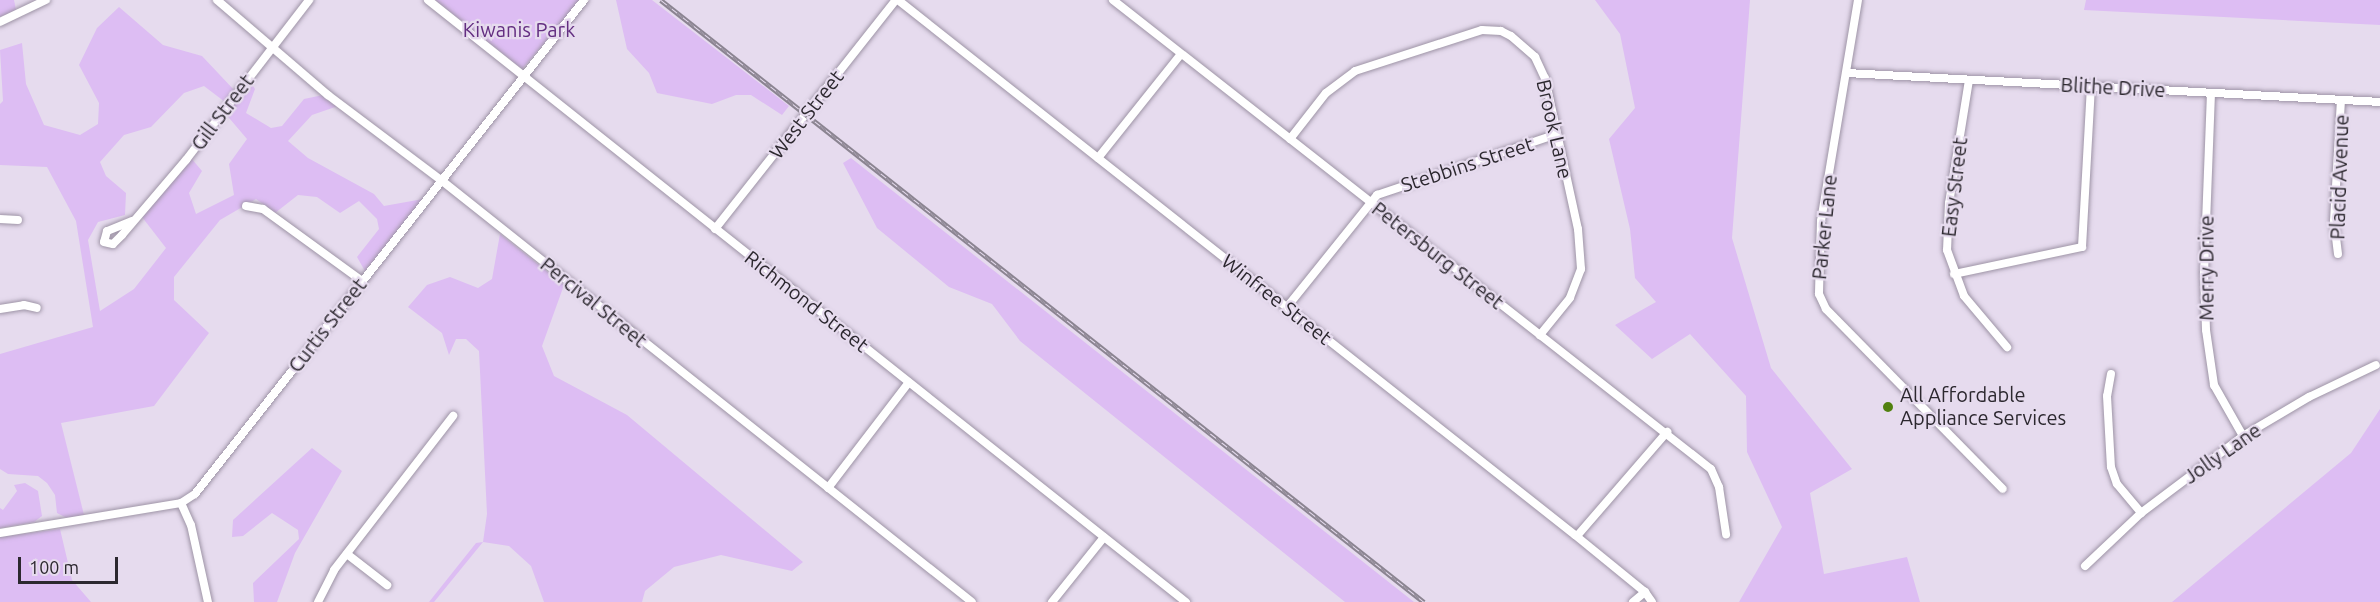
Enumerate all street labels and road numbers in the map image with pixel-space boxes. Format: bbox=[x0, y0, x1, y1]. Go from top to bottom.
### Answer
street label: West Street bbox=[764, 65, 848, 163]
street label: Gill Street bbox=[186, 69, 258, 155]
street label: Blithe Drive bbox=[2060, 72, 2166, 102]
street label: Brook Lane bbox=[1532, 77, 1578, 181]
street label: Placid Avenue bbox=[2325, 114, 2353, 240]
street label: Stebbins Street bbox=[1398, 131, 1536, 197]
street label: Easy Street bbox=[1936, 136, 1972, 238]
street label: Parker Lane bbox=[1807, 173, 1841, 281]
street label: Petersburg Street bbox=[1367, 196, 1509, 314]
street label: Merry Drive bbox=[2194, 215, 2218, 321]
street label: Richmond Street bbox=[740, 245, 874, 357]
street label: Winfree Street bbox=[1217, 249, 1337, 349]
street label: Percival Street bbox=[536, 252, 652, 352]
street label: Curtis Street bbox=[283, 273, 371, 377]
street label: Jolly Lane bbox=[2179, 418, 2265, 488]

